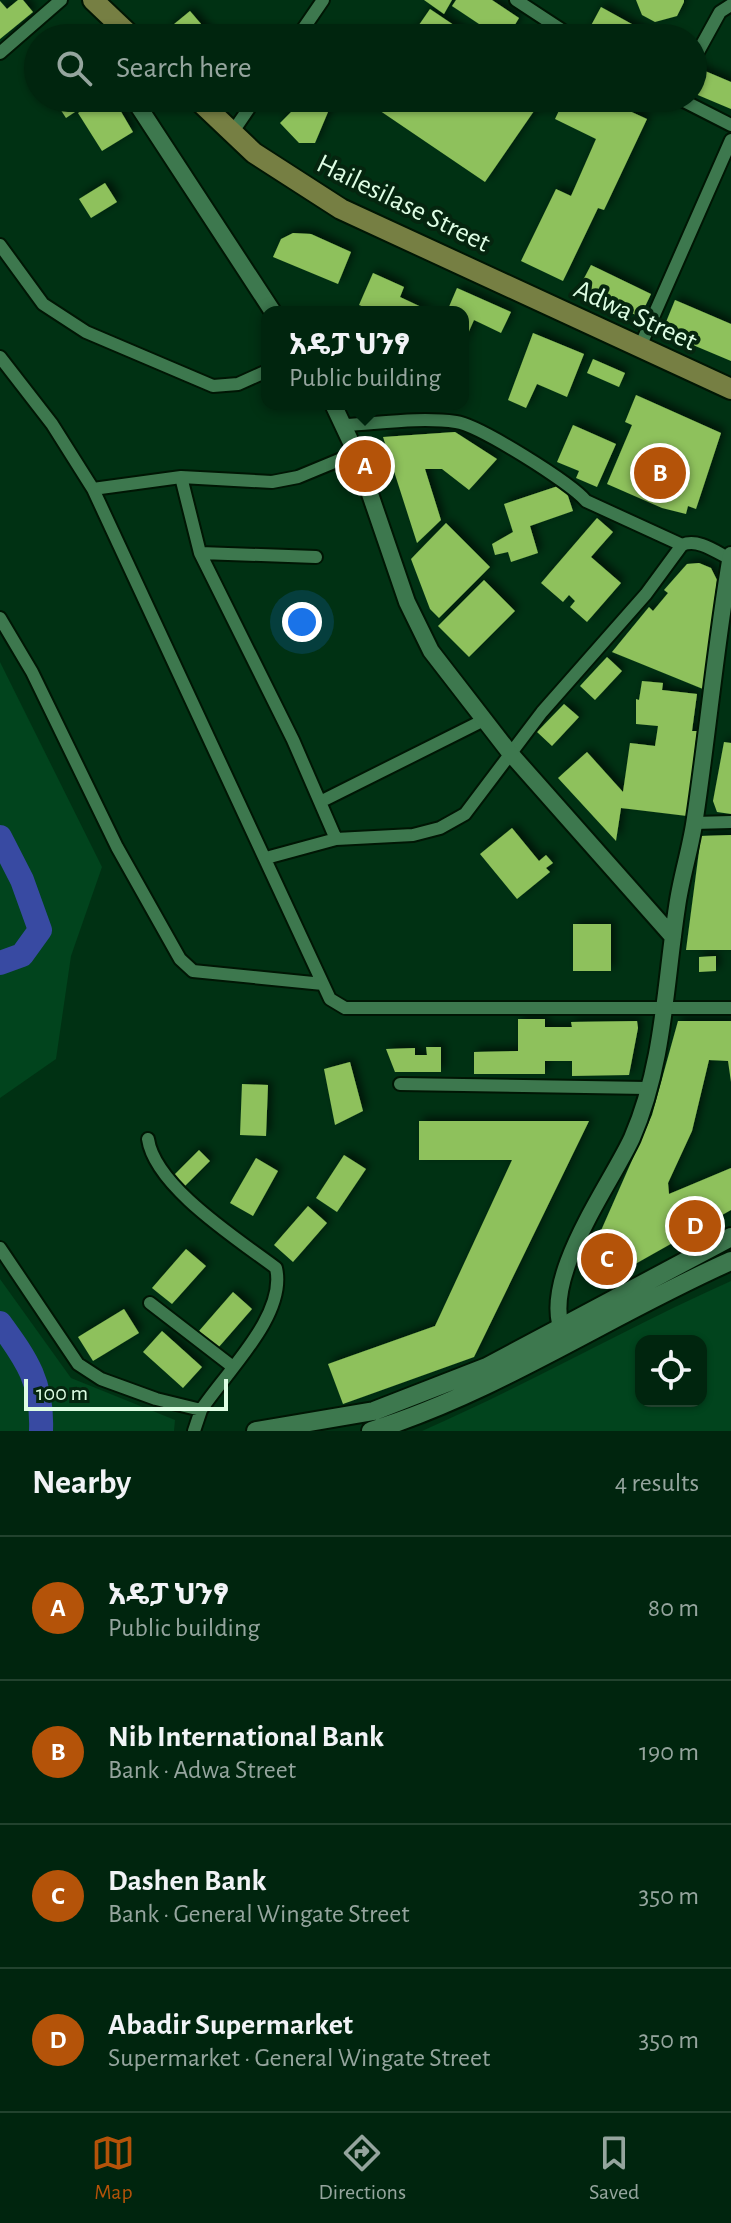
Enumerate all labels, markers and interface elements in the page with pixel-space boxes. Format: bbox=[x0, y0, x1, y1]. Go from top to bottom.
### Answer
search box bbox=[24, 24, 707, 112]
icon: search bbox=[52, 46, 96, 90]
text: Search here bbox=[116, 53, 252, 83]
street label: Hailesilase Street bbox=[312, 150, 494, 258]
street label: Adwa Street bbox=[569, 275, 701, 356]
popup bbox=[261, 306, 469, 410]
text: አዴፓ ህንፃ bbox=[289, 330, 410, 360]
text: Public building bbox=[289, 365, 441, 391]
pin: A bbox=[339, 436, 391, 496]
pin: B bbox=[634, 443, 686, 503]
your location bbox=[282, 602, 322, 642]
pin: D bbox=[669, 1196, 721, 1256]
pin: C bbox=[581, 1229, 633, 1289]
map controls bbox=[635, 1335, 707, 1407]
button: locate bbox=[635, 1335, 707, 1407]
scale bar bbox=[24, 1375, 228, 1411]
text: 100 m bbox=[36, 1382, 88, 1404]
text: Nearby bbox=[32, 1466, 131, 1500]
text: 4 results bbox=[615, 1470, 699, 1496]
text: አዴፓ ህንፃ bbox=[108, 1580, 229, 1610]
text: A bbox=[50, 1595, 66, 1621]
text: 80 m bbox=[648, 1595, 699, 1621]
text: Public building bbox=[108, 1615, 260, 1641]
text: Nib International Bank bbox=[108, 1722, 384, 1752]
text: B bbox=[50, 1739, 66, 1765]
text: 190 m bbox=[639, 1739, 699, 1765]
text: Bank · Adwa Street bbox=[108, 1757, 296, 1783]
text: Dashen Bank bbox=[108, 1866, 266, 1896]
text: C bbox=[51, 1883, 65, 1909]
text: 350 m bbox=[639, 1883, 699, 1909]
text: Bank · General Wingate Street bbox=[108, 1901, 410, 1927]
text: Abadir Supermarket bbox=[108, 2010, 353, 2040]
text: D bbox=[49, 2027, 67, 2053]
text: 350 m bbox=[639, 2027, 699, 2053]
text: Supermarket · General Wingate Street bbox=[108, 2045, 490, 2071]
tab: Map bbox=[91, 2131, 135, 2205]
tab: Directions bbox=[318, 2131, 406, 2205]
tab: Saved bbox=[589, 2131, 639, 2205]

